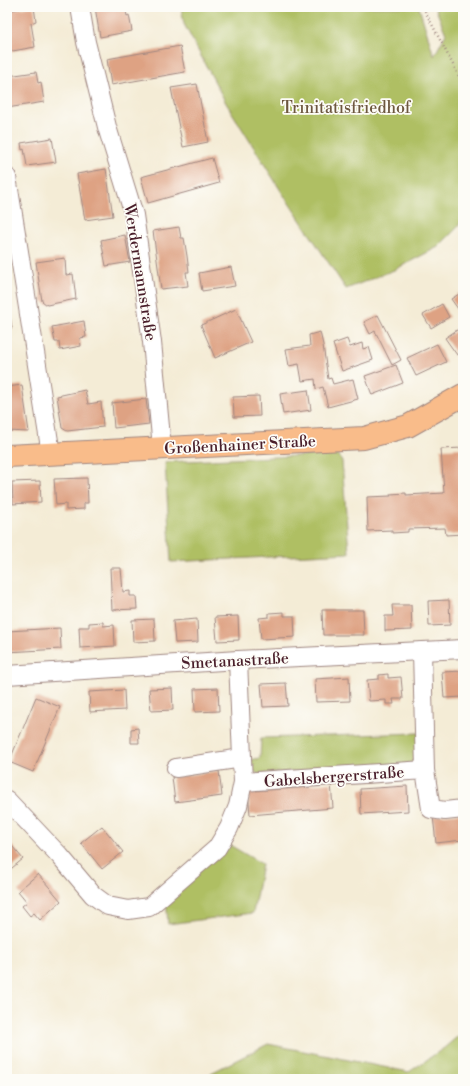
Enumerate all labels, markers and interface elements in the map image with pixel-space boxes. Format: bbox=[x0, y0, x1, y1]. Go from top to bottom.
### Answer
park label: Trinitatisfriedhof bbox=[281, 98, 412, 118]
street label: Werdermannstraße bbox=[119, 201, 161, 342]
street label: Großenhainer Straße bbox=[164, 431, 316, 459]
street label: Smetanastraße bbox=[181, 648, 289, 674]
street label: Gabelsbergerstraße bbox=[263, 762, 405, 792]

